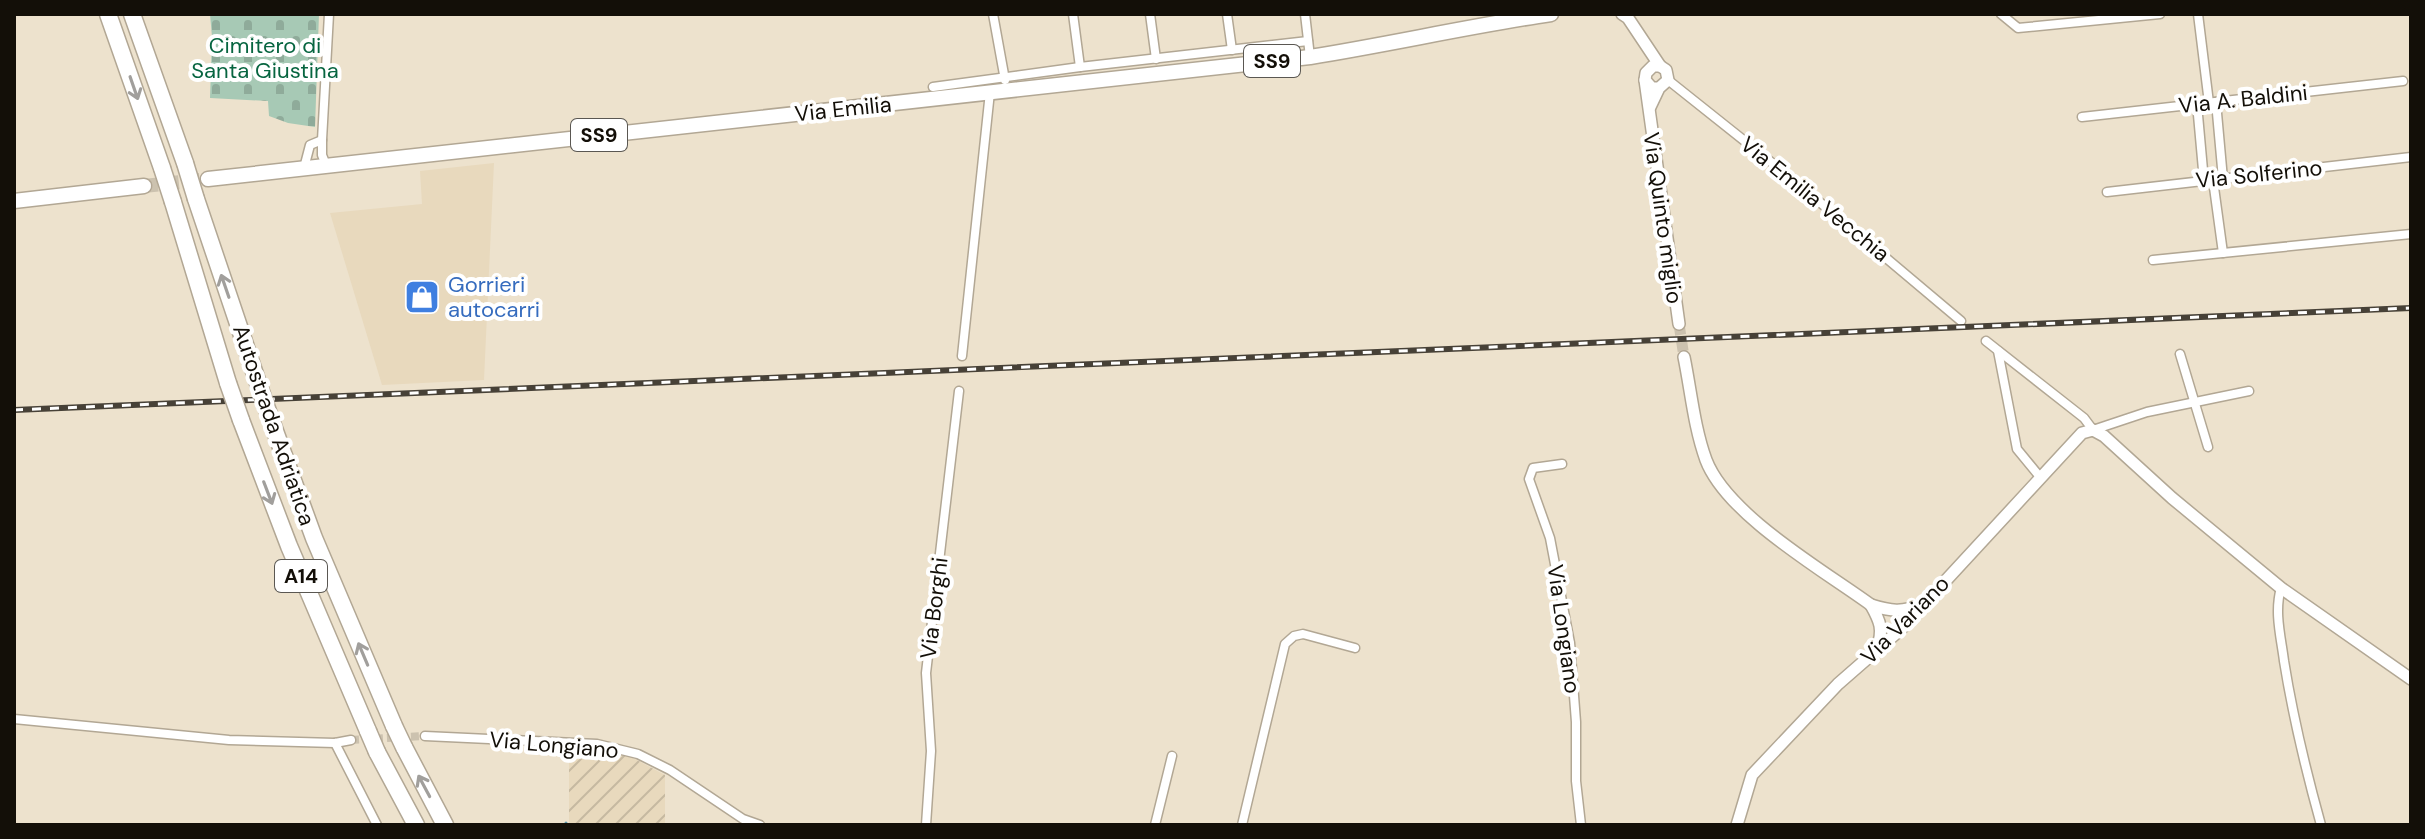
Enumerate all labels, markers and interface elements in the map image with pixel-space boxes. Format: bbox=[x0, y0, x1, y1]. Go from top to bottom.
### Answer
park label: Cimitero di Santa Giustina bbox=[191, 31, 339, 85]
road number: SS9 bbox=[1244, 45, 1300, 77]
one-way arrow bbox=[127, 75, 142, 100]
street label: Via A. Baldini bbox=[2177, 78, 2309, 120]
street label: Via Emilia bbox=[793, 89, 893, 129]
road number: SS9 bbox=[571, 119, 627, 151]
street label: Via Quinto miglio bbox=[1637, 130, 1689, 306]
street label: Via Emilia Vecchia bbox=[1734, 130, 1896, 268]
street label: Via Solferino bbox=[2194, 153, 2324, 195]
place label: Gorrieri autocarri bbox=[448, 270, 540, 324]
one-way arrow bbox=[217, 274, 232, 299]
shop icon: Gorrieri autocarri bbox=[403, 278, 441, 316]
street label: Autostrada Adriatica bbox=[226, 321, 322, 529]
one-way arrow bbox=[262, 480, 276, 505]
street label: Via Borghi bbox=[913, 556, 955, 660]
road number: A14 bbox=[275, 560, 327, 592]
street label: Via Longiano bbox=[1541, 563, 1587, 695]
street label: Via Variano bbox=[1854, 569, 1956, 671]
one-way arrow bbox=[355, 642, 370, 667]
street label: Via Longiano bbox=[488, 725, 620, 765]
one-way arrow bbox=[416, 775, 432, 798]

